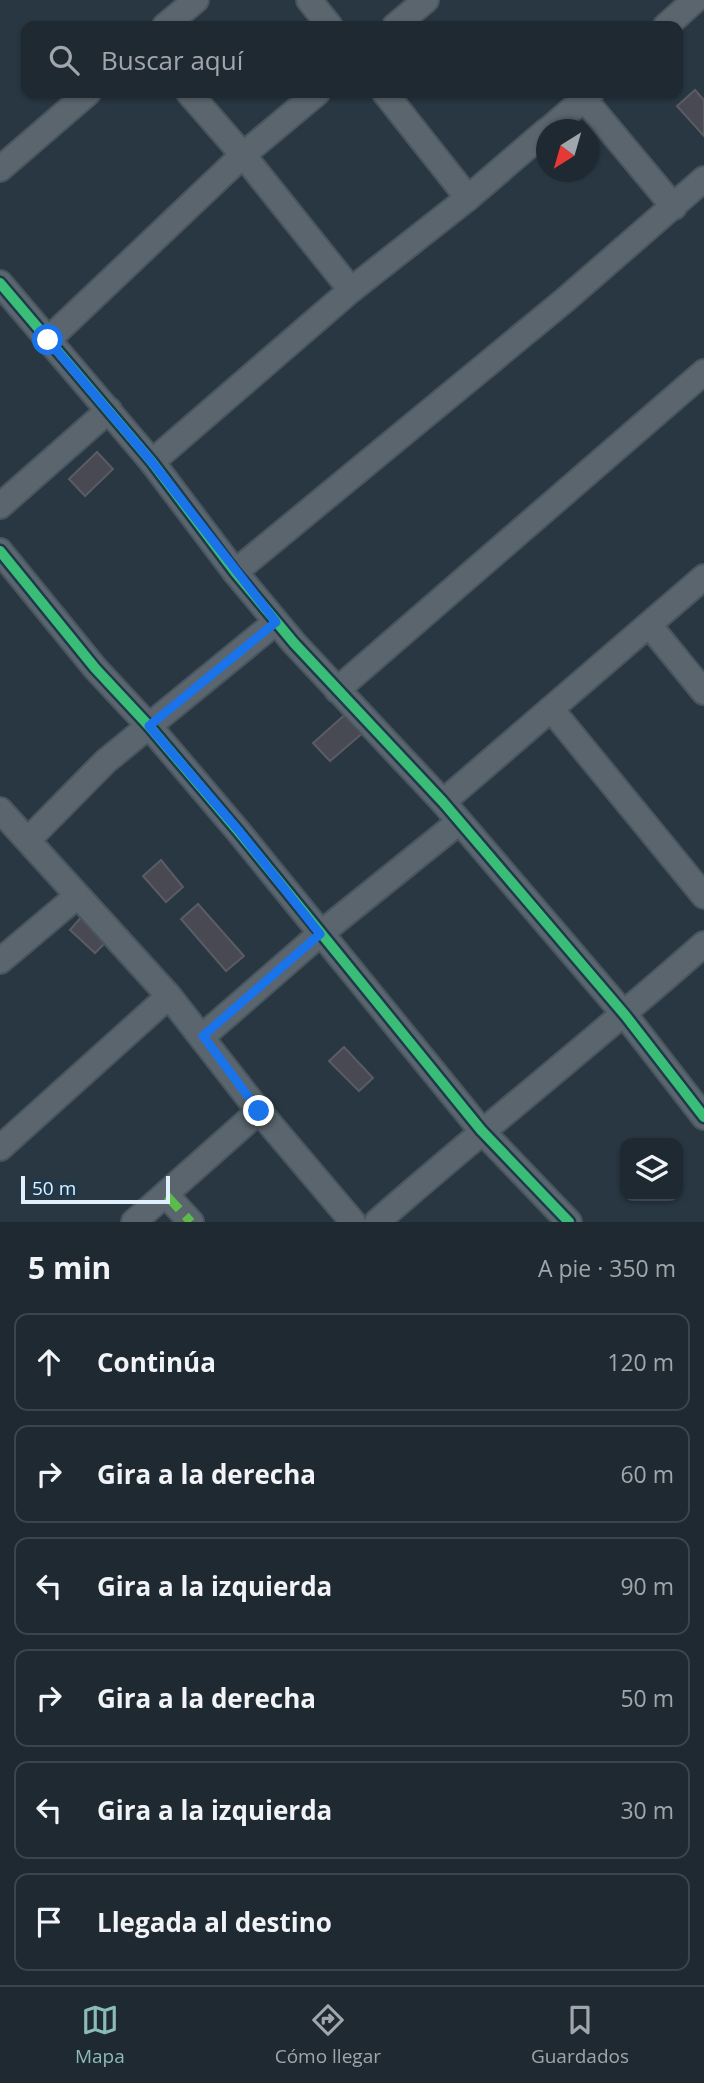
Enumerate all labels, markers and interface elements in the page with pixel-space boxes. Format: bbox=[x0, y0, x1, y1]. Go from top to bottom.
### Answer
search box bbox=[21, 21, 683, 98]
icon: search bbox=[45, 41, 83, 79]
text: Buscar aquí bbox=[101, 42, 243, 78]
north arrow bbox=[536, 119, 599, 182]
route start bbox=[32, 324, 63, 355]
route end bbox=[243, 1095, 274, 1126]
map controls bbox=[620, 1138, 683, 1201]
button: layers bbox=[620, 1138, 683, 1201]
scale bar bbox=[21, 1173, 170, 1205]
text: 50 m bbox=[32, 1175, 76, 1201]
text: 5 min bbox=[28, 1247, 111, 1288]
text: A pie · 350 m bbox=[538, 1252, 676, 1284]
icon: ahead bbox=[30, 1343, 68, 1381]
text: Continúa bbox=[97, 1344, 216, 1380]
text: 120 m bbox=[607, 1346, 674, 1378]
icon: right bbox=[30, 1455, 68, 1493]
text: Gira a la derecha bbox=[97, 1456, 316, 1492]
text: 60 m bbox=[620, 1458, 674, 1490]
icon: left bbox=[30, 1567, 68, 1605]
text: Gira a la izquierda bbox=[97, 1568, 332, 1604]
text: 90 m bbox=[620, 1570, 674, 1602]
icon: right bbox=[30, 1679, 68, 1717]
text: Gira a la derecha bbox=[97, 1680, 316, 1716]
text: 50 m bbox=[620, 1682, 674, 1714]
icon: left bbox=[30, 1791, 68, 1829]
text: Gira a la izquierda bbox=[97, 1792, 332, 1828]
text: 30 m bbox=[620, 1794, 674, 1826]
icon: arrive bbox=[30, 1903, 68, 1941]
text: Llegada al destino bbox=[97, 1904, 332, 1940]
tab: Mapa bbox=[75, 2001, 125, 2069]
tab: Cómo llegar bbox=[275, 2001, 381, 2069]
tab: Guardados bbox=[531, 2001, 629, 2069]

